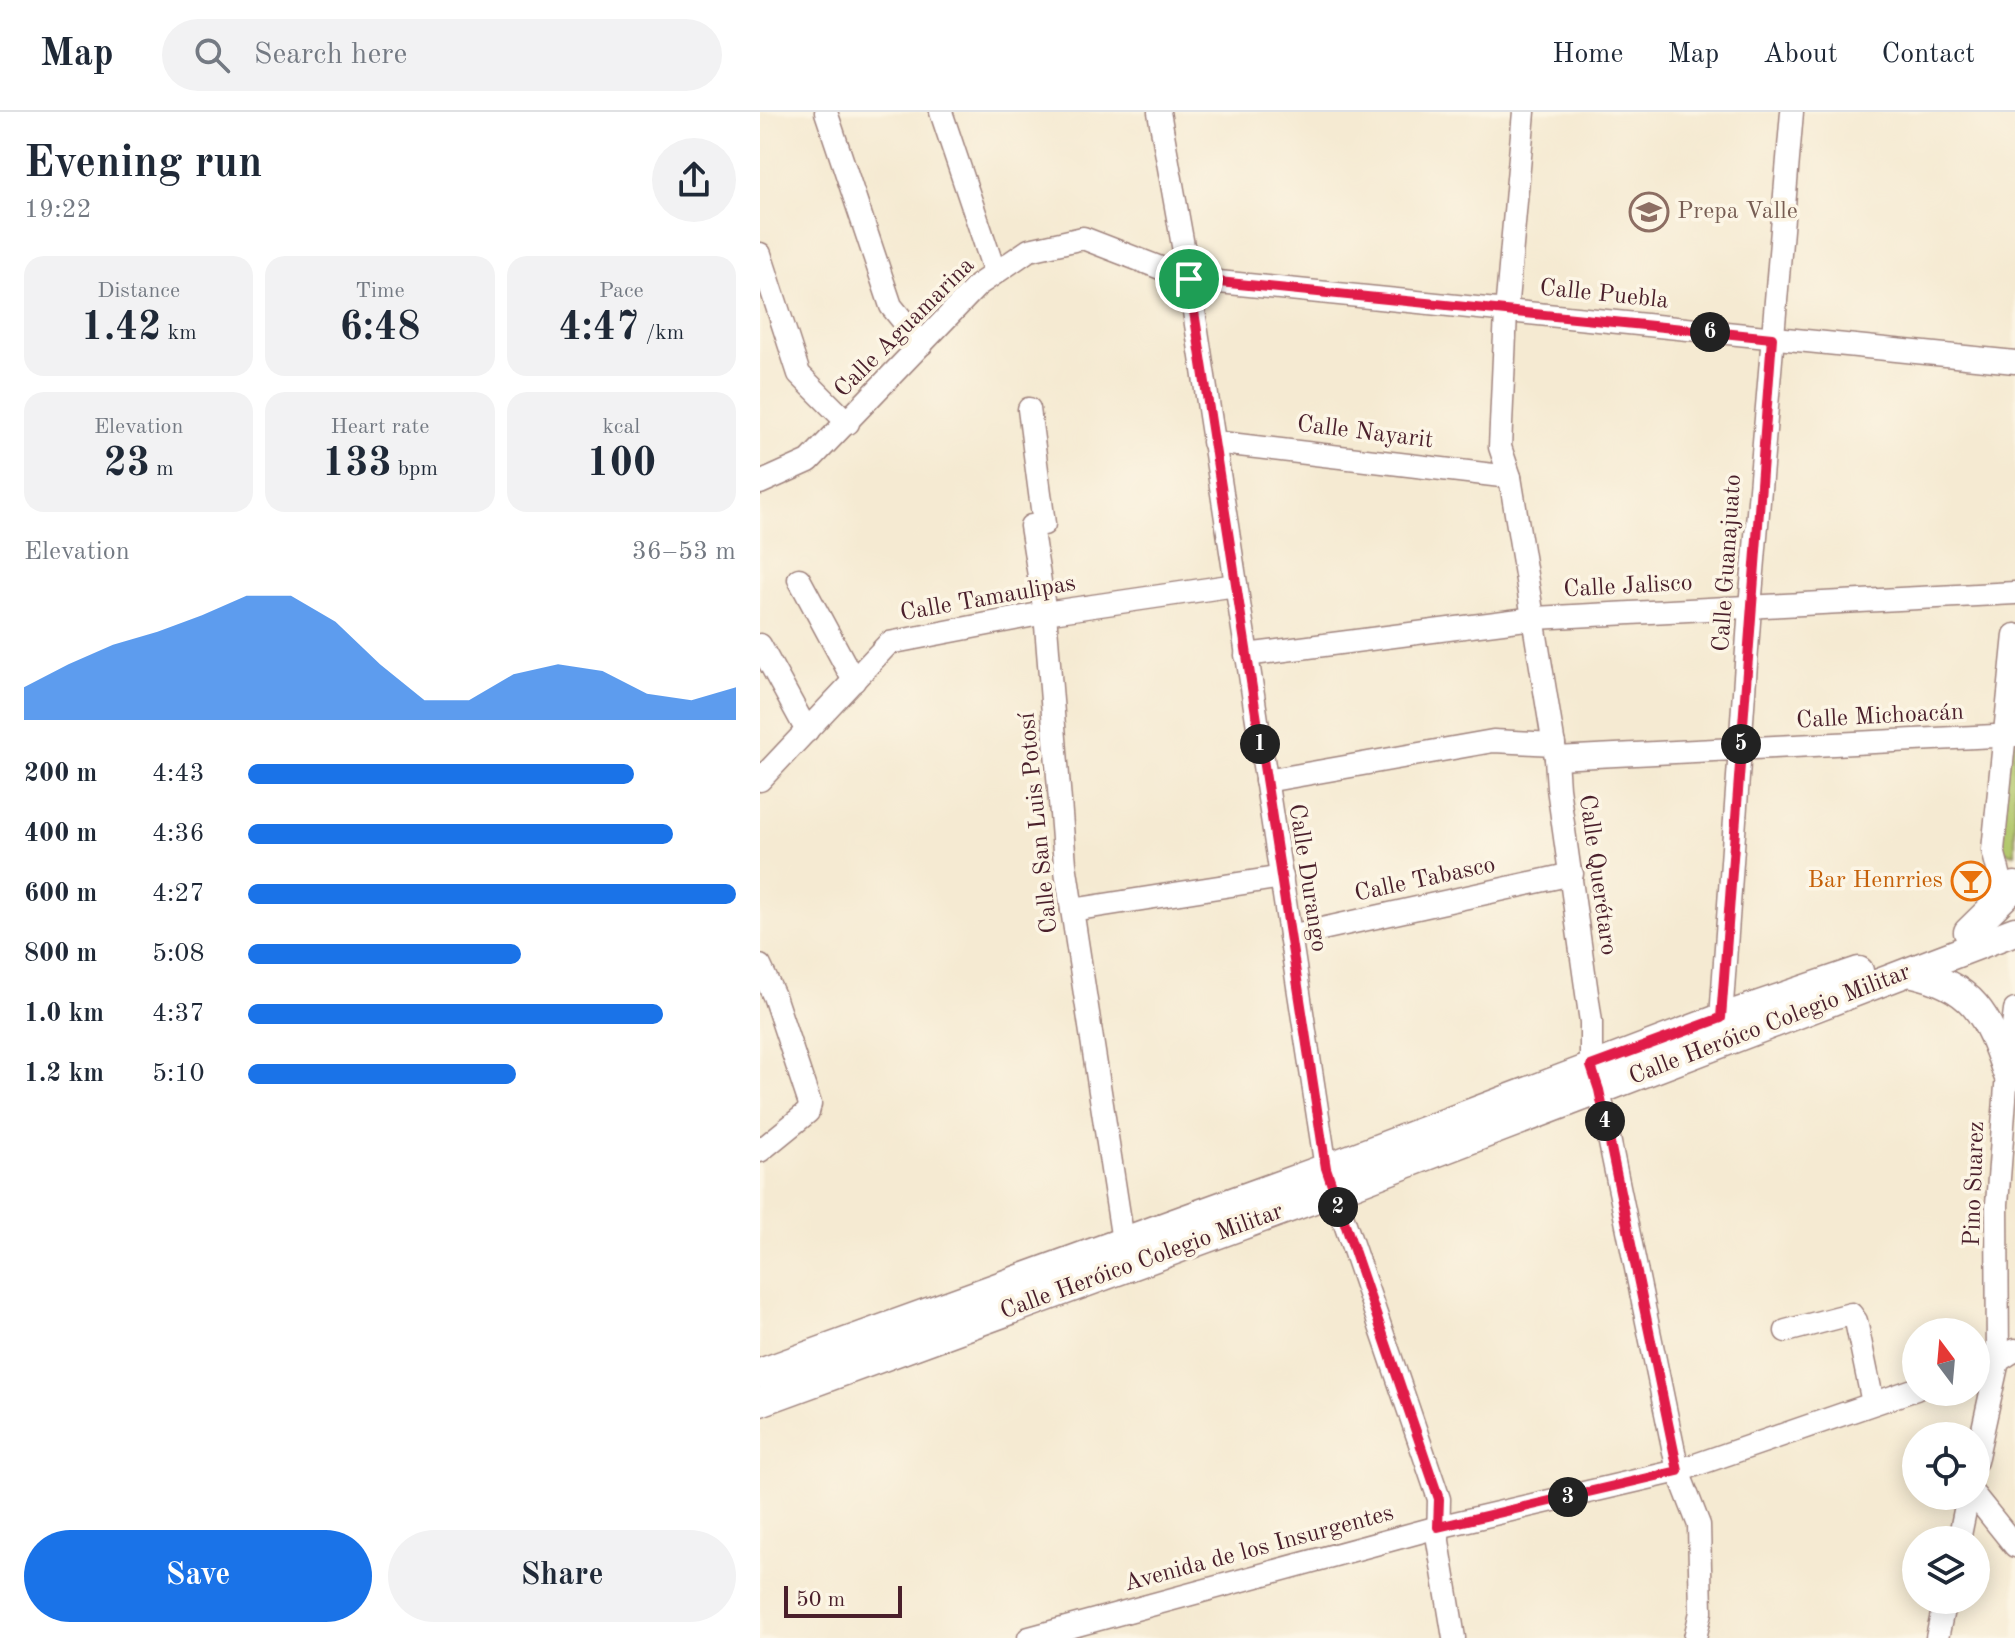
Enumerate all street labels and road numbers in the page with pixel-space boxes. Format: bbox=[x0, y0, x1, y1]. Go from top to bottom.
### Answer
street label: Calle Aguamarina bbox=[831, 253, 980, 402]
street label: Calle Puebla bbox=[1538, 276, 1670, 314]
street label: Calle Nayarit bbox=[1295, 413, 1435, 453]
street label: Calle Guanajuato bbox=[1710, 473, 1746, 653]
street label: Calle Tamaulipas bbox=[898, 572, 1078, 626]
street label: Calle Jalisco bbox=[1563, 572, 1693, 602]
street label: Calle Michoacán bbox=[1796, 701, 1964, 733]
street label: Calle San Luis Potosí bbox=[1015, 711, 1063, 935]
street label: Calle Querétaro bbox=[1574, 793, 1620, 957]
street label: Calle Durango bbox=[1283, 802, 1331, 954]
street label: Calle Tabasco bbox=[1352, 853, 1498, 907]
street label: Calle Heróico Colegio Militar bbox=[1626, 960, 1914, 1090]
street label: Pino Suarez bbox=[1961, 1121, 1989, 1247]
street label: Calle Heróico Colegio Militar bbox=[997, 1200, 1287, 1324]
street label: Avenida de los Insurgentes bbox=[1122, 1501, 1396, 1597]

